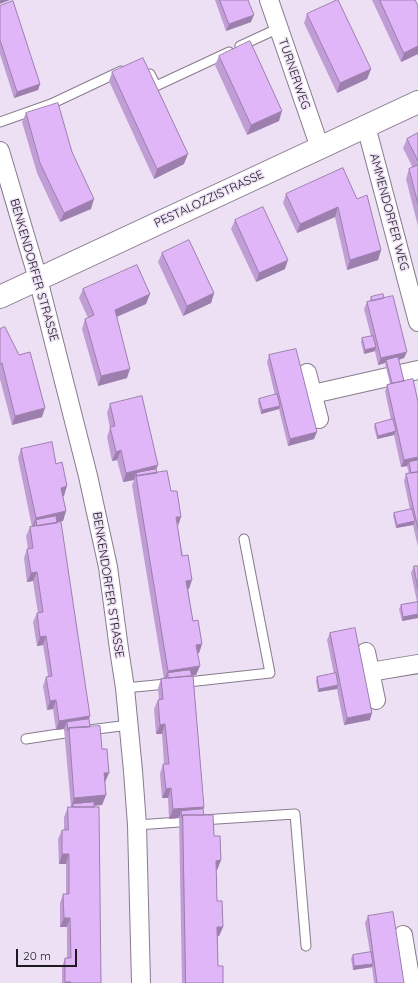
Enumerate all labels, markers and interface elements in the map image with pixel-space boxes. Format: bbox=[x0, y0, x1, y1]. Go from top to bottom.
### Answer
street label: TURNERWEG bbox=[275, 37, 313, 111]
street label: AMMENDORFER WEG bbox=[366, 152, 412, 272]
street label: PESTALOZZISTRASSE bbox=[152, 167, 266, 231]
street label: BENKENDORFER STRASSE bbox=[7, 197, 61, 343]
street label: BENKENDORFER STRASSE bbox=[89, 511, 127, 659]
scale bar bbox=[18, 941, 79, 967]
text: 20 m bbox=[23, 948, 51, 963]

